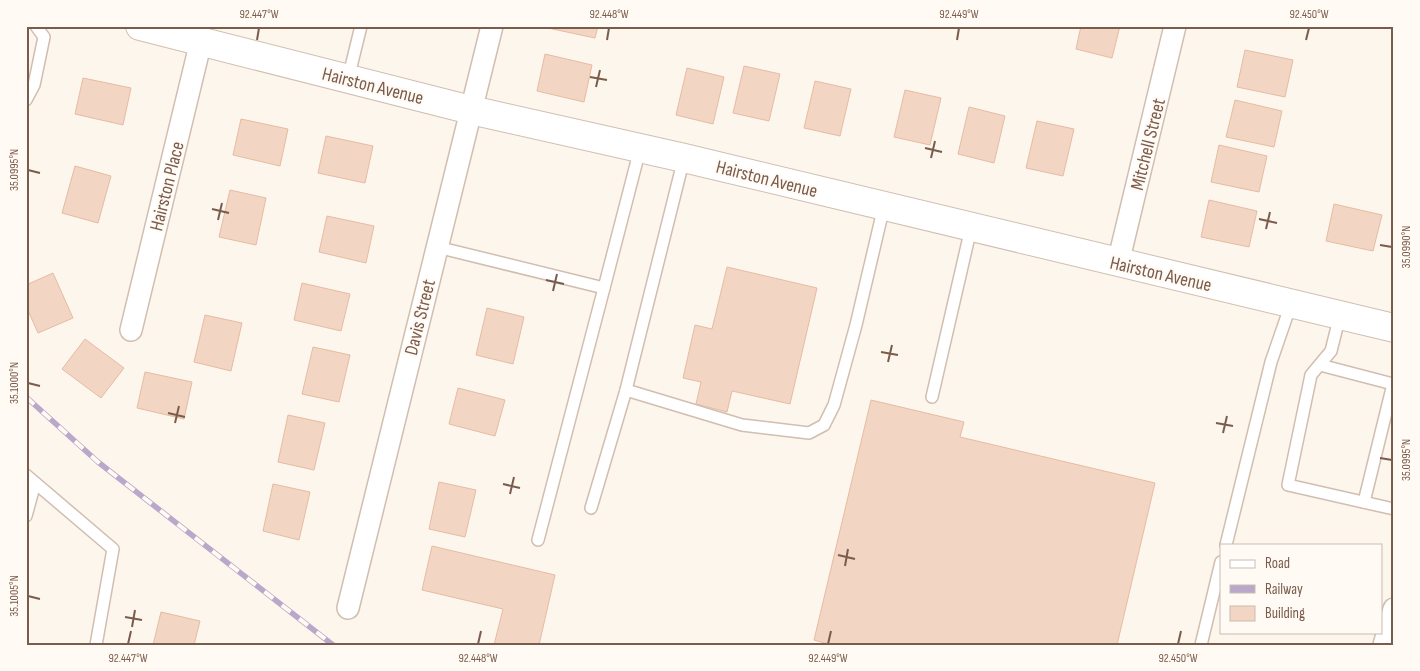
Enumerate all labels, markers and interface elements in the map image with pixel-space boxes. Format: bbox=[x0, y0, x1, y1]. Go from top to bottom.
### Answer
text: 92.447°W bbox=[239, 7, 279, 22]
text: 92.448°W bbox=[589, 7, 629, 22]
text: 92.449°W bbox=[939, 7, 979, 22]
text: 92.450°W bbox=[1289, 7, 1329, 22]
street label: Hairston Avenue bbox=[320, 63, 426, 110]
street label: Mitchell Street bbox=[1126, 96, 1171, 193]
street label: Hairston Place bbox=[145, 139, 190, 233]
text: 35.0995°N bbox=[7, 149, 22, 191]
street label: Hairston Avenue bbox=[714, 156, 820, 203]
text: 35.0990°N bbox=[1399, 226, 1414, 268]
street label: Hairston Avenue bbox=[1108, 252, 1214, 297]
street label: Davis Street bbox=[400, 277, 441, 358]
text: 35.1000°N bbox=[7, 362, 22, 404]
text: 35.0995°N bbox=[1399, 439, 1414, 481]
legend bbox=[1220, 544, 1382, 634]
text: Road bbox=[1265, 554, 1290, 573]
text: 35.1005°N bbox=[7, 575, 22, 617]
text: Railway bbox=[1265, 580, 1303, 599]
text: Building bbox=[1265, 604, 1305, 623]
text: 92.447°W bbox=[108, 651, 148, 666]
text: 92.448°W bbox=[458, 651, 498, 666]
text: 92.449°W bbox=[808, 651, 848, 666]
text: 92.450°W bbox=[1158, 651, 1198, 666]

